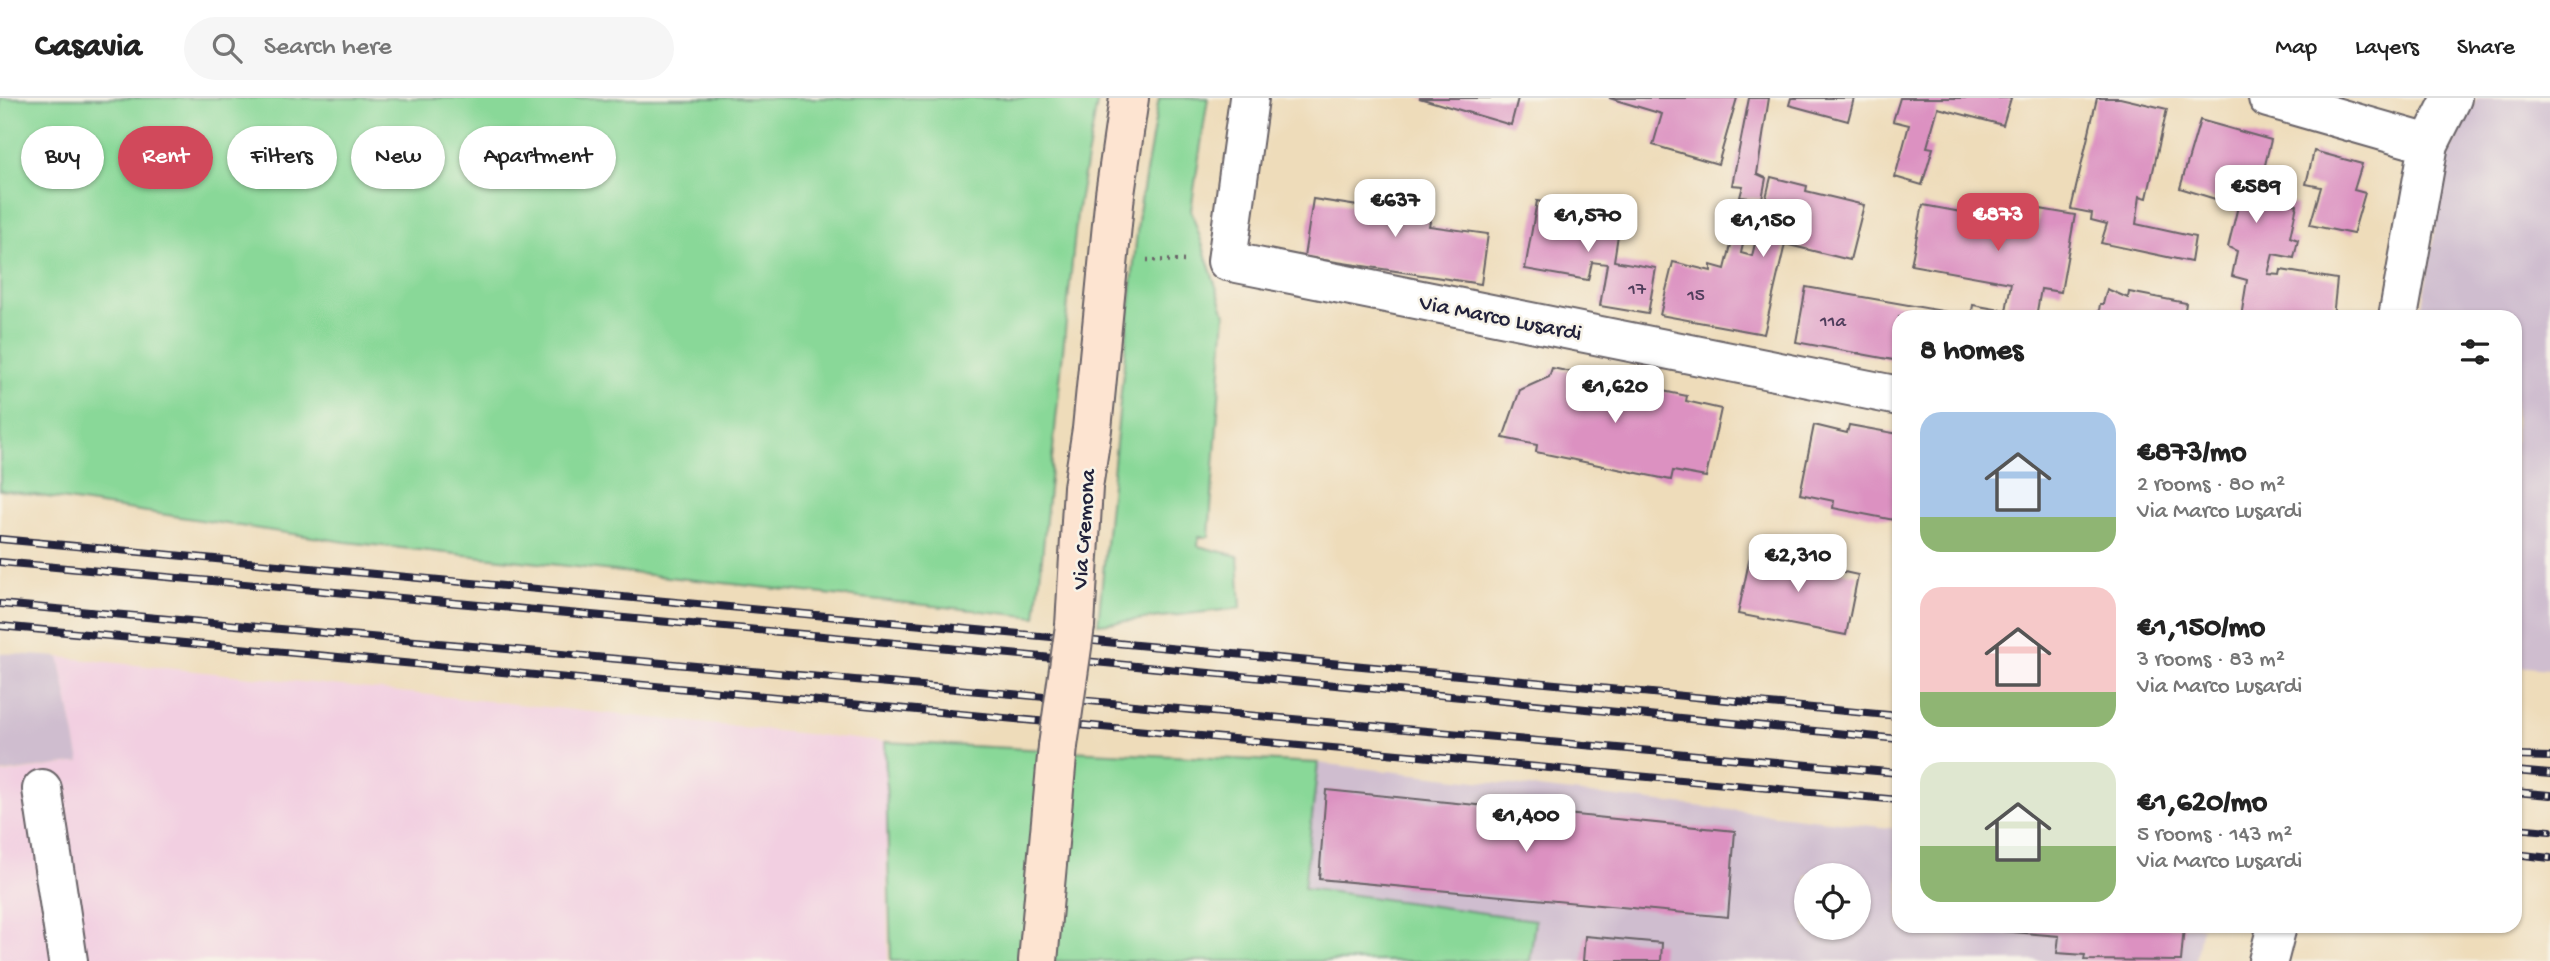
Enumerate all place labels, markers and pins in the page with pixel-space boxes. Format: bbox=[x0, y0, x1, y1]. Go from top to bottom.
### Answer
pin: €589 bbox=[2215, 166, 2297, 225]
pin: €637 bbox=[1354, 180, 1436, 239]
pin: €1,570 bbox=[1531, 194, 1645, 254]
pin: €873 bbox=[1957, 194, 2039, 253]
pin: €1,150 bbox=[1706, 200, 1820, 259]
pin: €1,620 bbox=[1558, 366, 1672, 425]
pin: €2,310 bbox=[1741, 534, 1855, 594]
pin: €1,400 bbox=[1469, 794, 1583, 854]

